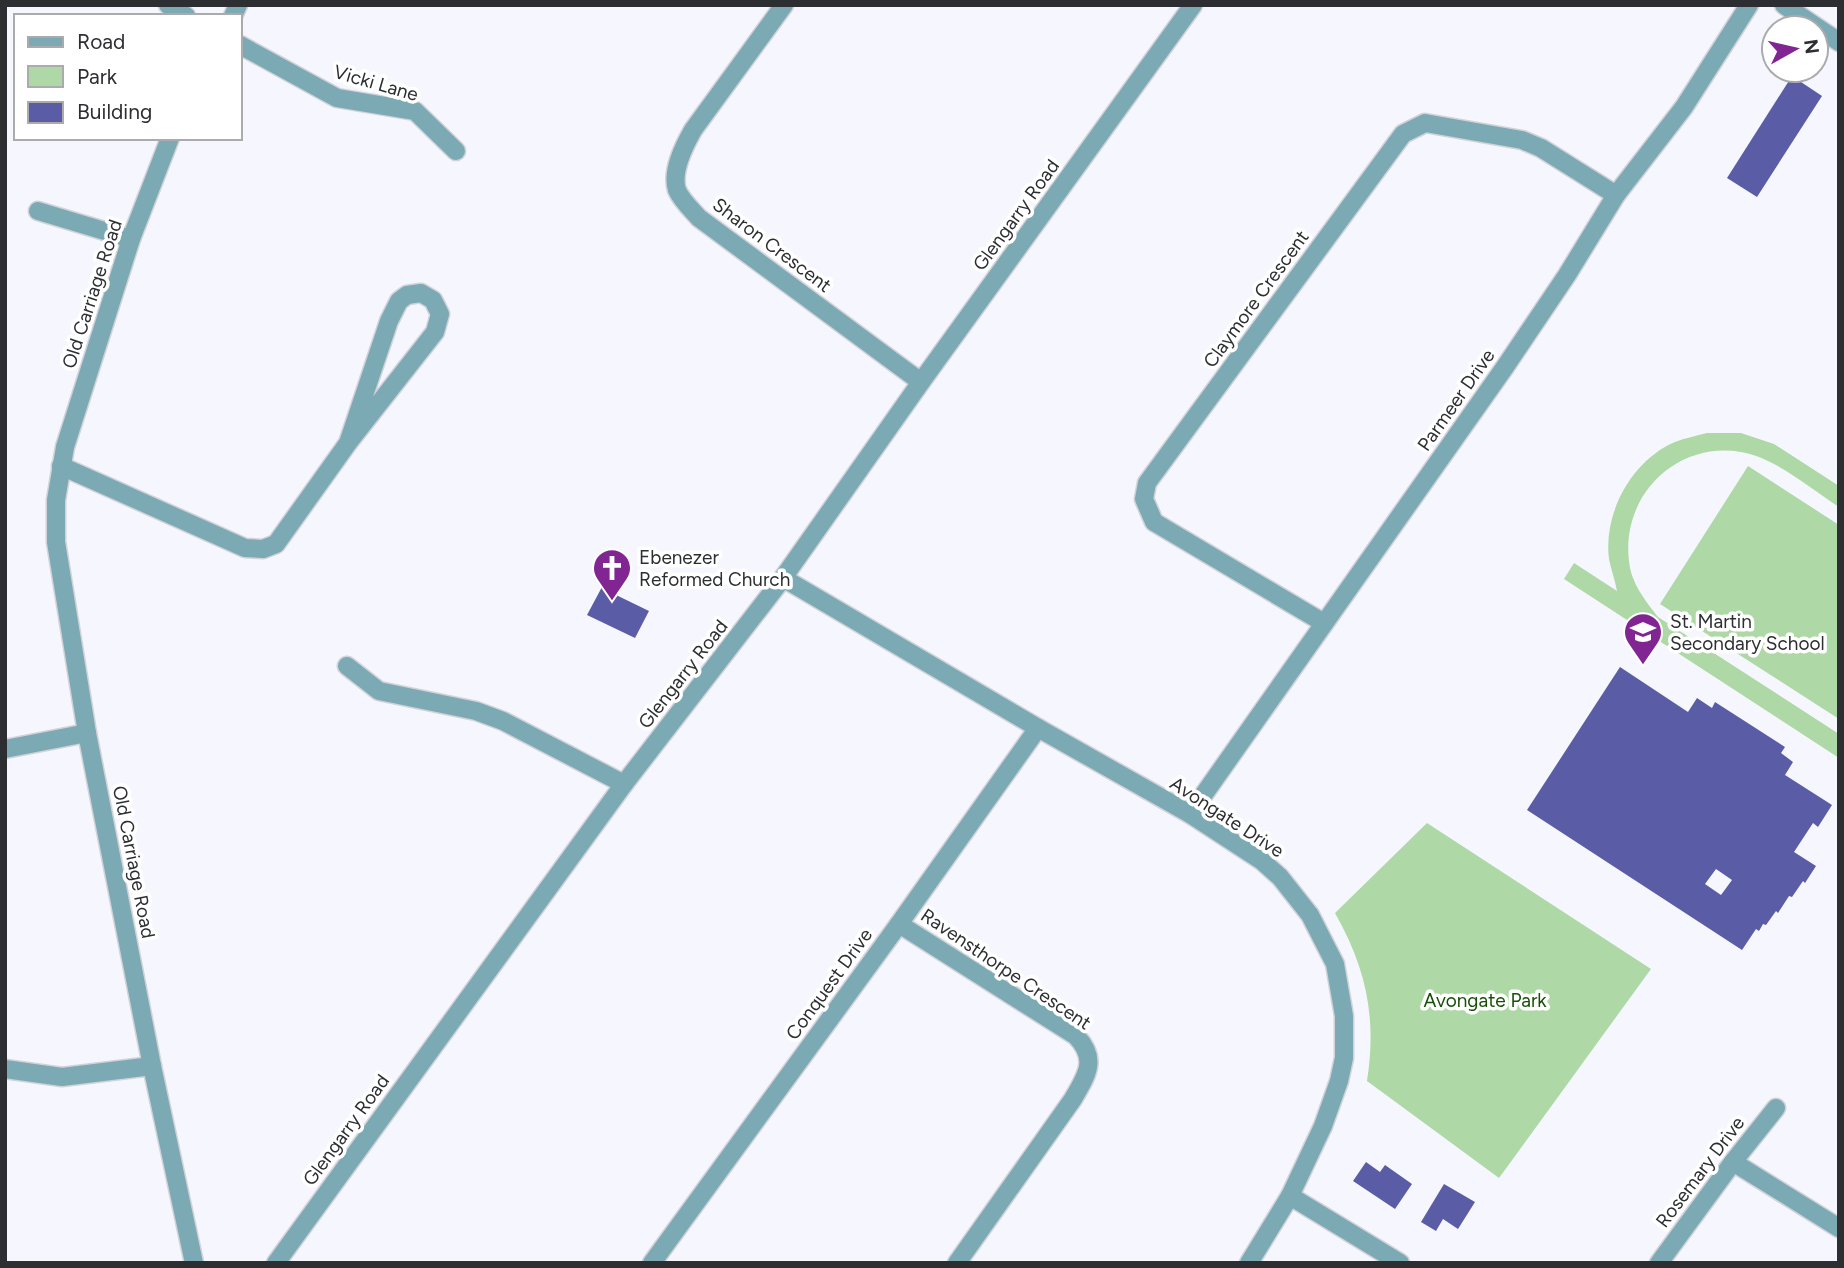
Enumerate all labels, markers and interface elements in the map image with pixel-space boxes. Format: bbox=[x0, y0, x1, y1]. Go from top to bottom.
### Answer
legend bbox=[14, 14, 242, 140]
north arrow bbox=[1760, 14, 1830, 84]
text: Road bbox=[77, 29, 125, 54]
text: N bbox=[1799, 38, 1824, 56]
street label: Vicki Lane bbox=[331, 60, 421, 106]
text: Park bbox=[77, 64, 118, 89]
text: Building bbox=[77, 99, 152, 124]
street label: Glengarry Road bbox=[968, 155, 1064, 275]
street label: Sharon Crescent bbox=[708, 193, 836, 297]
street label: Old Carriage Road bbox=[57, 217, 127, 371]
street label: Claymore Crescent bbox=[1199, 226, 1313, 372]
street label: Parmeer Drive bbox=[1412, 345, 1500, 455]
place label: Ebenezer Reformed Church bbox=[639, 546, 790, 591]
church icon: Ebenezer Reformed Church bbox=[591, 547, 633, 602]
place label: St. Martin Secondary School bbox=[1670, 610, 1825, 655]
school or university icon: St. Martin Secondary School bbox=[1622, 611, 1664, 666]
street label: Glengarry Road bbox=[633, 615, 733, 733]
street label: Avongate Drive bbox=[1166, 772, 1288, 862]
street label: Old Carriage Road bbox=[108, 784, 160, 940]
street label: Ravensthorpe Crescent bbox=[917, 903, 1095, 1035]
street label: Conquest Drive bbox=[781, 924, 877, 1044]
park label: Avongate Park bbox=[1423, 989, 1547, 1012]
street label: Glengarry Road bbox=[298, 1070, 394, 1190]
street label: Rosemary Drive bbox=[1651, 1112, 1749, 1232]

